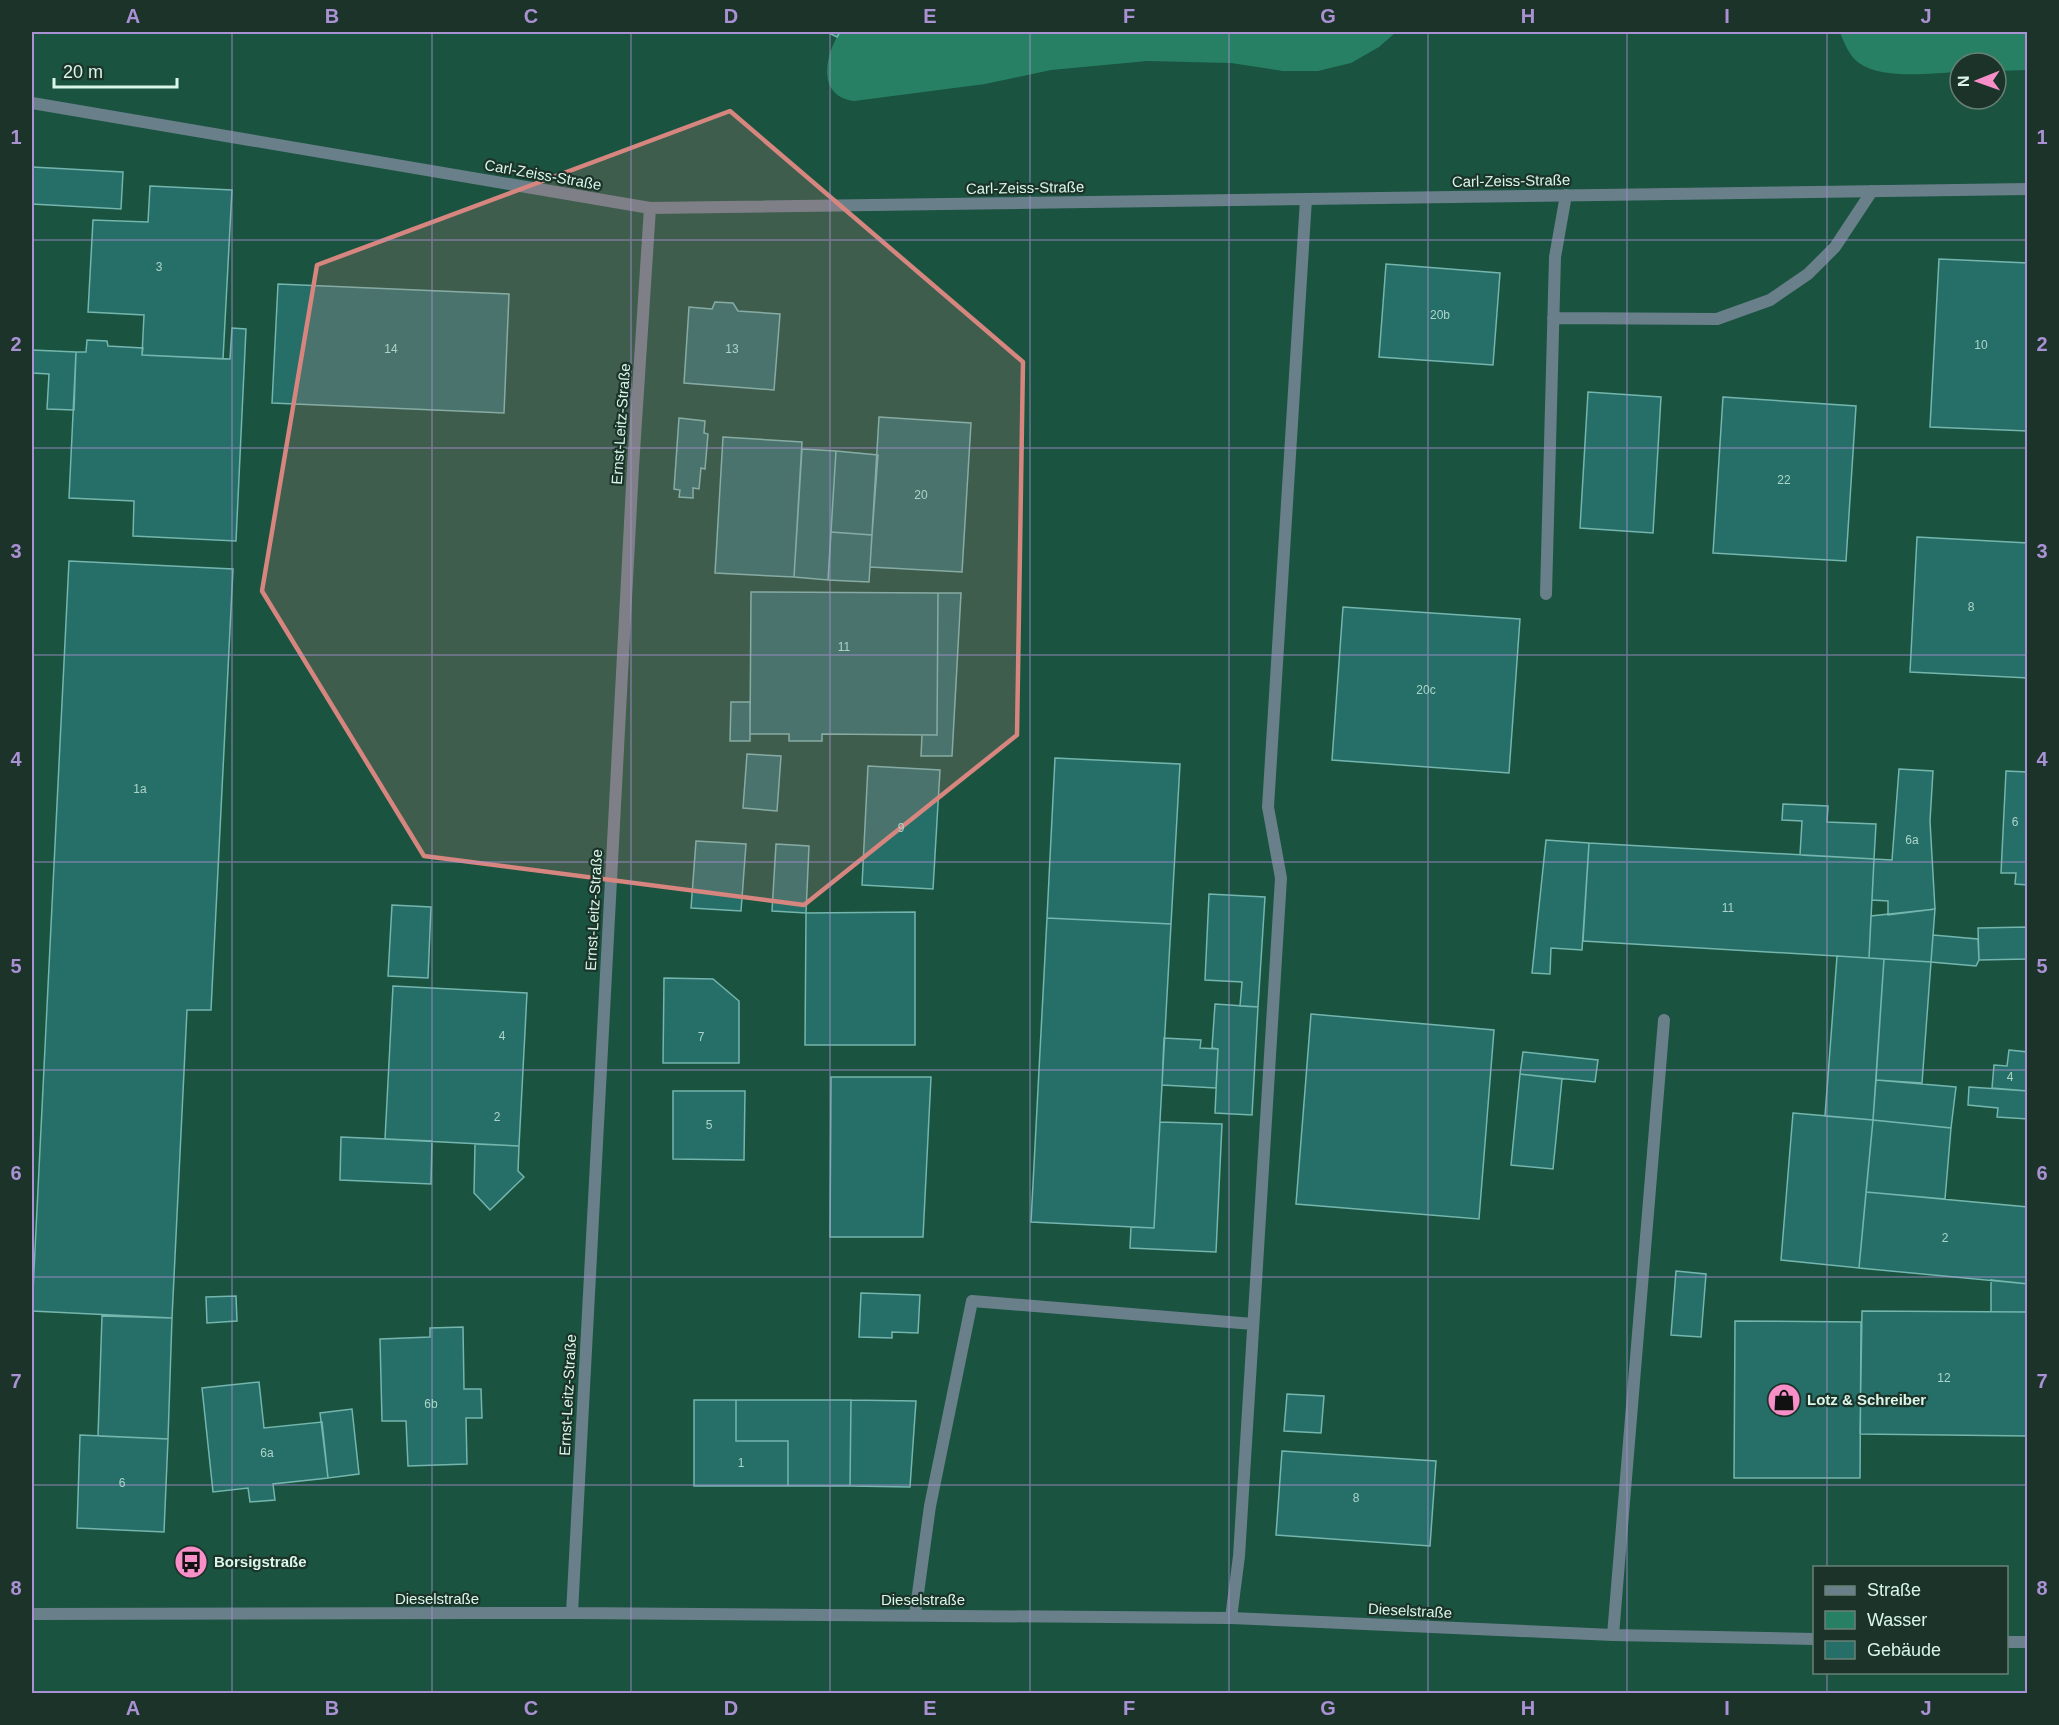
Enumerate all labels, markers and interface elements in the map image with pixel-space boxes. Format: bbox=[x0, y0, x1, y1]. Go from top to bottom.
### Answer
text: A bbox=[126, 5, 140, 27]
text: B bbox=[325, 5, 339, 27]
text: C bbox=[524, 5, 538, 27]
text: D bbox=[724, 5, 738, 27]
text: E bbox=[923, 5, 937, 27]
text: F bbox=[1123, 5, 1135, 27]
text: G bbox=[1320, 5, 1336, 27]
text: H bbox=[1521, 5, 1535, 27]
text: I bbox=[1724, 5, 1730, 27]
text: J bbox=[1920, 5, 1932, 27]
scale bar bbox=[54, 51, 177, 89]
north arrow bbox=[1948, 51, 2008, 111]
text: 20 m bbox=[63, 62, 103, 82]
text: N bbox=[1955, 75, 1972, 87]
text: 1 bbox=[10, 126, 22, 148]
text: 1 bbox=[2036, 126, 2048, 148]
street label: Carl-Zeiss-Straße bbox=[483, 156, 603, 193]
street label: Carl-Zeiss-Straße bbox=[1452, 171, 1570, 190]
street label: Carl-Zeiss-Straße bbox=[966, 178, 1084, 197]
house number: 3 bbox=[156, 260, 163, 274]
house number: 20b bbox=[1430, 308, 1450, 322]
text: 2 bbox=[10, 333, 22, 355]
text: 2 bbox=[2036, 333, 2048, 355]
house number: 10 bbox=[1974, 338, 1988, 352]
house number: 14 bbox=[384, 342, 398, 356]
house number: 13 bbox=[725, 342, 739, 356]
street label: Ernst-Leitz-Straße bbox=[608, 363, 633, 485]
house number: 22 bbox=[1777, 473, 1791, 487]
house number: 20 bbox=[914, 488, 928, 502]
text: 3 bbox=[10, 540, 22, 562]
text: 3 bbox=[2036, 540, 2048, 562]
house number: 8 bbox=[1968, 600, 1975, 614]
house number: 11 bbox=[838, 640, 851, 654]
house number: 20c bbox=[1416, 683, 1436, 697]
text: 4 bbox=[10, 748, 22, 770]
text: 4 bbox=[2036, 748, 2048, 770]
house number: 1a bbox=[133, 782, 147, 796]
house number: 6 bbox=[2012, 815, 2019, 829]
house number: 9 bbox=[898, 821, 905, 835]
house number: 6a bbox=[1905, 833, 1919, 847]
street label: Ernst-Leitz-Straße bbox=[582, 849, 605, 971]
house number: 11 bbox=[1722, 901, 1735, 915]
text: 5 bbox=[10, 955, 22, 977]
text: 5 bbox=[2036, 955, 2048, 977]
house number: 4 bbox=[499, 1029, 506, 1043]
house number: 7 bbox=[698, 1030, 705, 1044]
house number: 4 bbox=[2007, 1070, 2014, 1084]
house number: 2 bbox=[494, 1110, 501, 1124]
house number: 5 bbox=[706, 1118, 713, 1132]
text: 6 bbox=[10, 1162, 22, 1184]
text: 6 bbox=[2036, 1162, 2048, 1184]
house number: 2 bbox=[1942, 1231, 1949, 1245]
street label: Ernst-Leitz-Straße bbox=[556, 1334, 579, 1456]
text: 7 bbox=[10, 1370, 22, 1392]
text: 7 bbox=[2036, 1370, 2048, 1392]
house number: 12 bbox=[1937, 1371, 1951, 1385]
shop icon: Lotz & Schreiber bbox=[1766, 1382, 1802, 1418]
place label: Lotz & Schreiber bbox=[1807, 1391, 1926, 1408]
house number: 6b bbox=[424, 1397, 438, 1411]
house number: 6a bbox=[260, 1446, 274, 1460]
house number: 1 bbox=[738, 1456, 745, 1470]
house number: 6 bbox=[119, 1476, 126, 1490]
house number: 8 bbox=[1353, 1491, 1360, 1505]
bus stop icon: Borsigstraße bbox=[173, 1544, 209, 1580]
place label: Borsigstraße bbox=[214, 1553, 307, 1570]
legend bbox=[1813, 1566, 2008, 1674]
text: 8 bbox=[10, 1577, 22, 1599]
text: 8 bbox=[2036, 1577, 2048, 1599]
text: Straße bbox=[1867, 1580, 1921, 1600]
street label: Dieselstraße bbox=[395, 1590, 479, 1607]
street label: Dieselstraße bbox=[881, 1591, 965, 1608]
street label: Dieselstraße bbox=[1368, 1600, 1453, 1621]
text: Wasser bbox=[1867, 1610, 1927, 1630]
text: Gebäude bbox=[1867, 1640, 1941, 1660]
text: A bbox=[126, 1697, 140, 1719]
text: B bbox=[325, 1697, 339, 1719]
text: C bbox=[524, 1697, 538, 1719]
text: D bbox=[724, 1697, 738, 1719]
text: E bbox=[923, 1697, 937, 1719]
text: F bbox=[1123, 1697, 1135, 1719]
text: G bbox=[1320, 1697, 1336, 1719]
text: H bbox=[1521, 1697, 1535, 1719]
text: I bbox=[1724, 1697, 1730, 1719]
text: J bbox=[1920, 1697, 1932, 1719]

